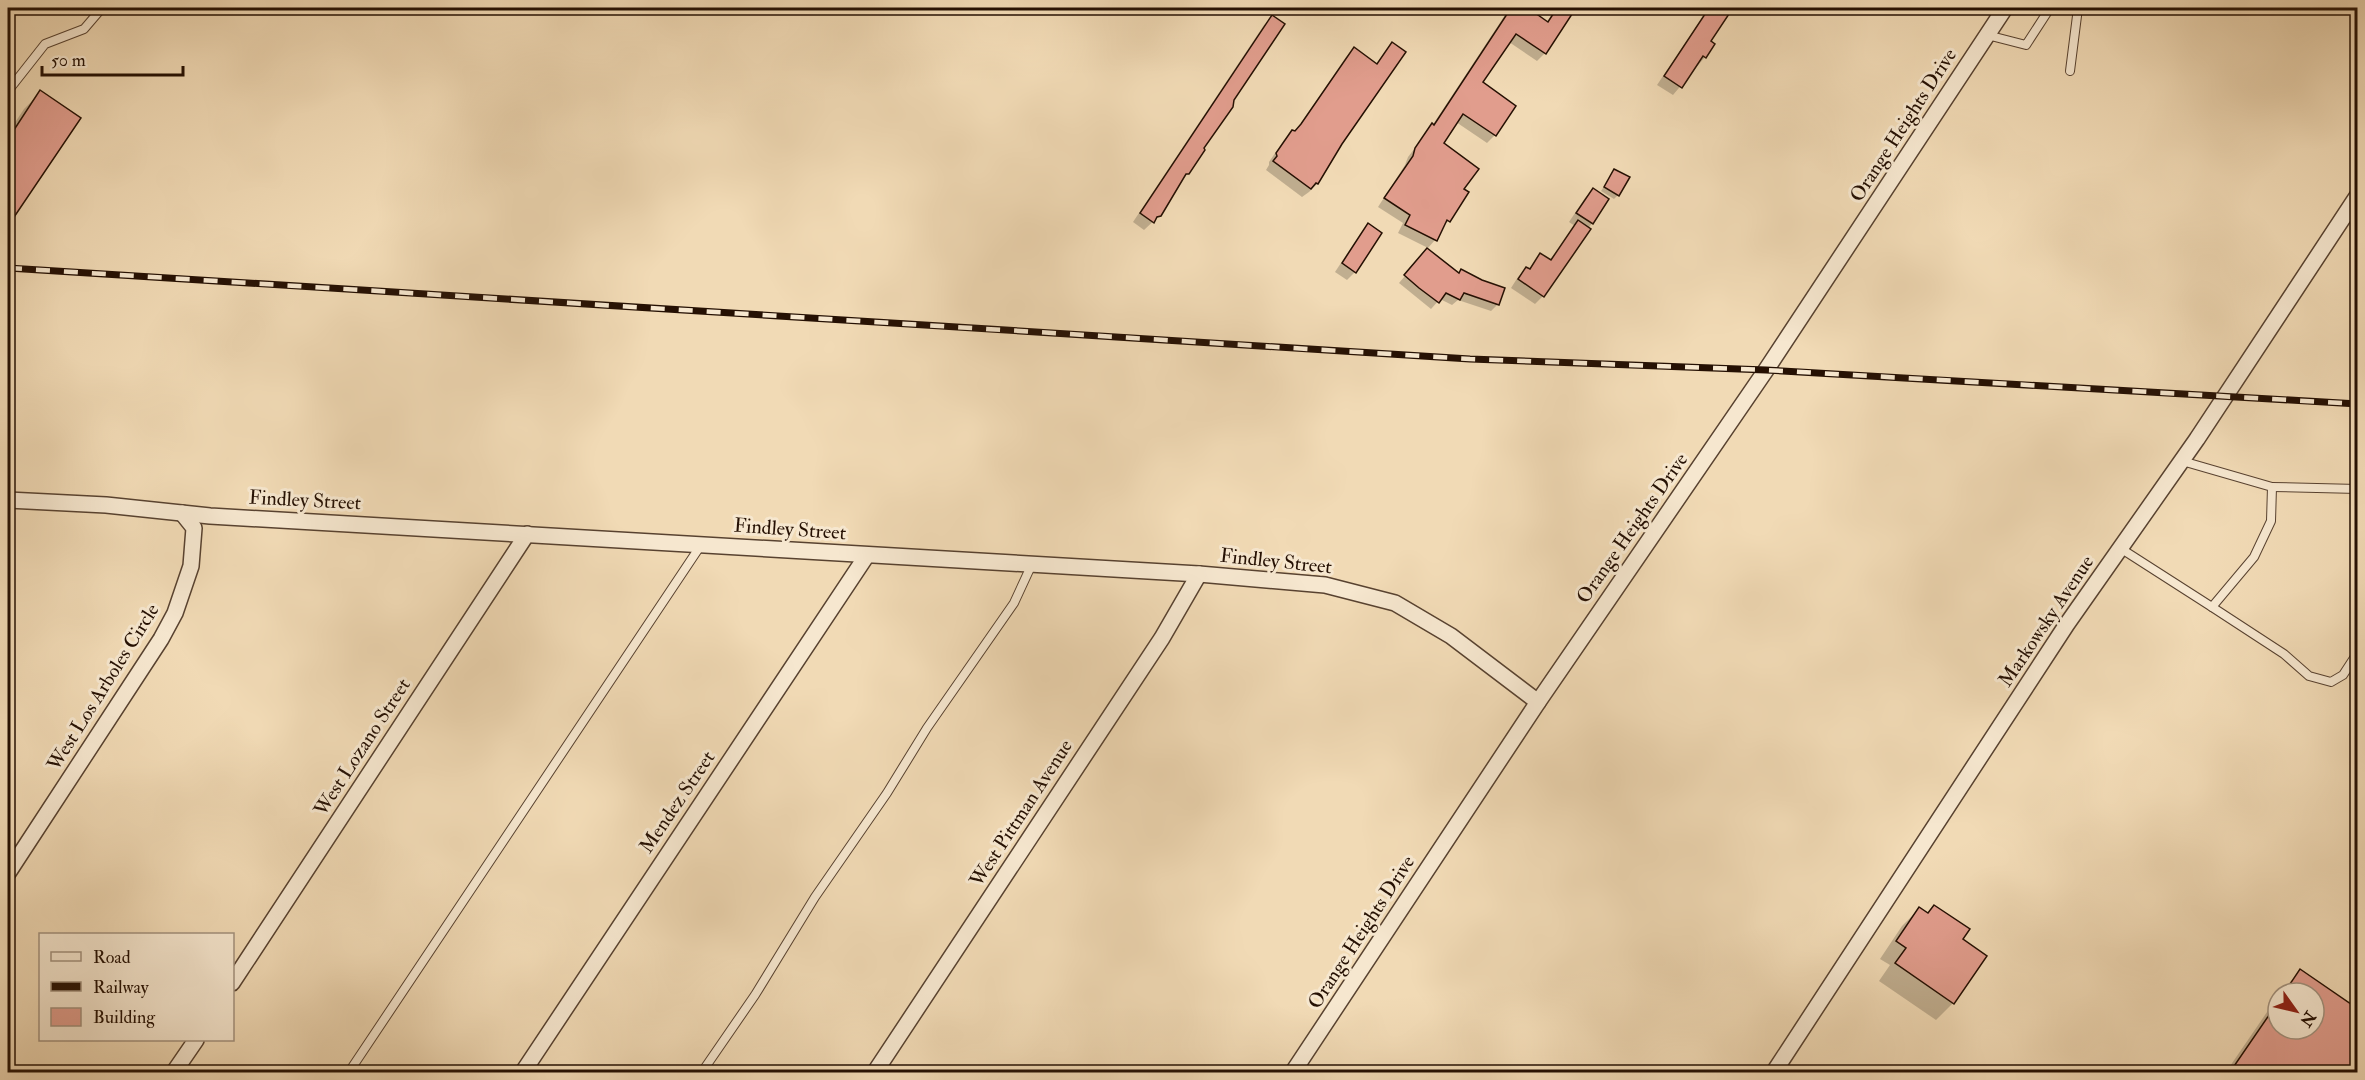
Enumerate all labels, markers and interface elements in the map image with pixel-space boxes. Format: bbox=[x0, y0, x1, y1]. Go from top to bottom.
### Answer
scale bar bbox=[42, 39, 183, 77]
street label: Orange Heights Drive bbox=[1844, 44, 1962, 206]
text: 50 m bbox=[51, 49, 86, 72]
street label: Orange Heights Drive bbox=[1571, 448, 1693, 608]
street label: Findley Street bbox=[248, 485, 362, 515]
street label: Findley Street bbox=[733, 513, 847, 545]
street label: Findley Street bbox=[1219, 543, 1334, 579]
street label: Markowsky Avenue bbox=[1993, 550, 2099, 692]
street label: West Los Arboles Circle bbox=[41, 599, 165, 776]
street label: West Lozano Street bbox=[308, 673, 416, 821]
street label: West Pittman Avenue bbox=[964, 735, 1078, 892]
street label: Mendez Street bbox=[634, 746, 721, 858]
street label: Orange Heights Drive bbox=[1302, 851, 1420, 1013]
legend bbox=[39, 933, 234, 1041]
text: Road bbox=[93, 946, 131, 969]
text: Railway bbox=[93, 976, 150, 999]
north arrow bbox=[2266, 981, 2326, 1041]
text: Building bbox=[93, 1006, 156, 1029]
text: N bbox=[2295, 1006, 2320, 1031]

